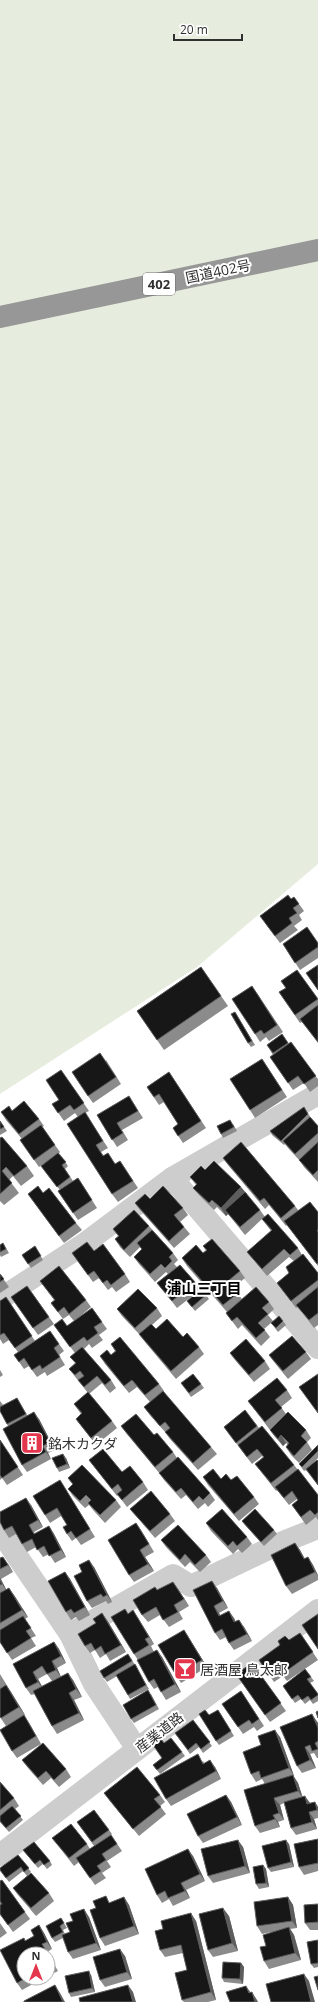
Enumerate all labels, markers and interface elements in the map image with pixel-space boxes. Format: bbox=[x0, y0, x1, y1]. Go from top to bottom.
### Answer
scale bar bbox=[174, 16, 242, 42]
text: 20 m bbox=[180, 21, 208, 38]
street label: 国道402号 bbox=[184, 255, 252, 287]
road number: 402 bbox=[143, 273, 175, 295]
district label: 浦山三丁目 bbox=[166, 1278, 242, 1298]
building icon: 銘木カクダ bbox=[19, 1430, 45, 1456]
place label: 銘木カクダ bbox=[48, 1434, 117, 1453]
bar icon: 居酒屋 鳥太郎 bbox=[172, 1656, 198, 1682]
place label: 居酒屋 鳥太郎 bbox=[200, 1660, 288, 1679]
street label: 産業道路 bbox=[131, 1707, 187, 1757]
north arrow bbox=[16, 1946, 56, 1986]
text: N bbox=[32, 1948, 40, 1963]

